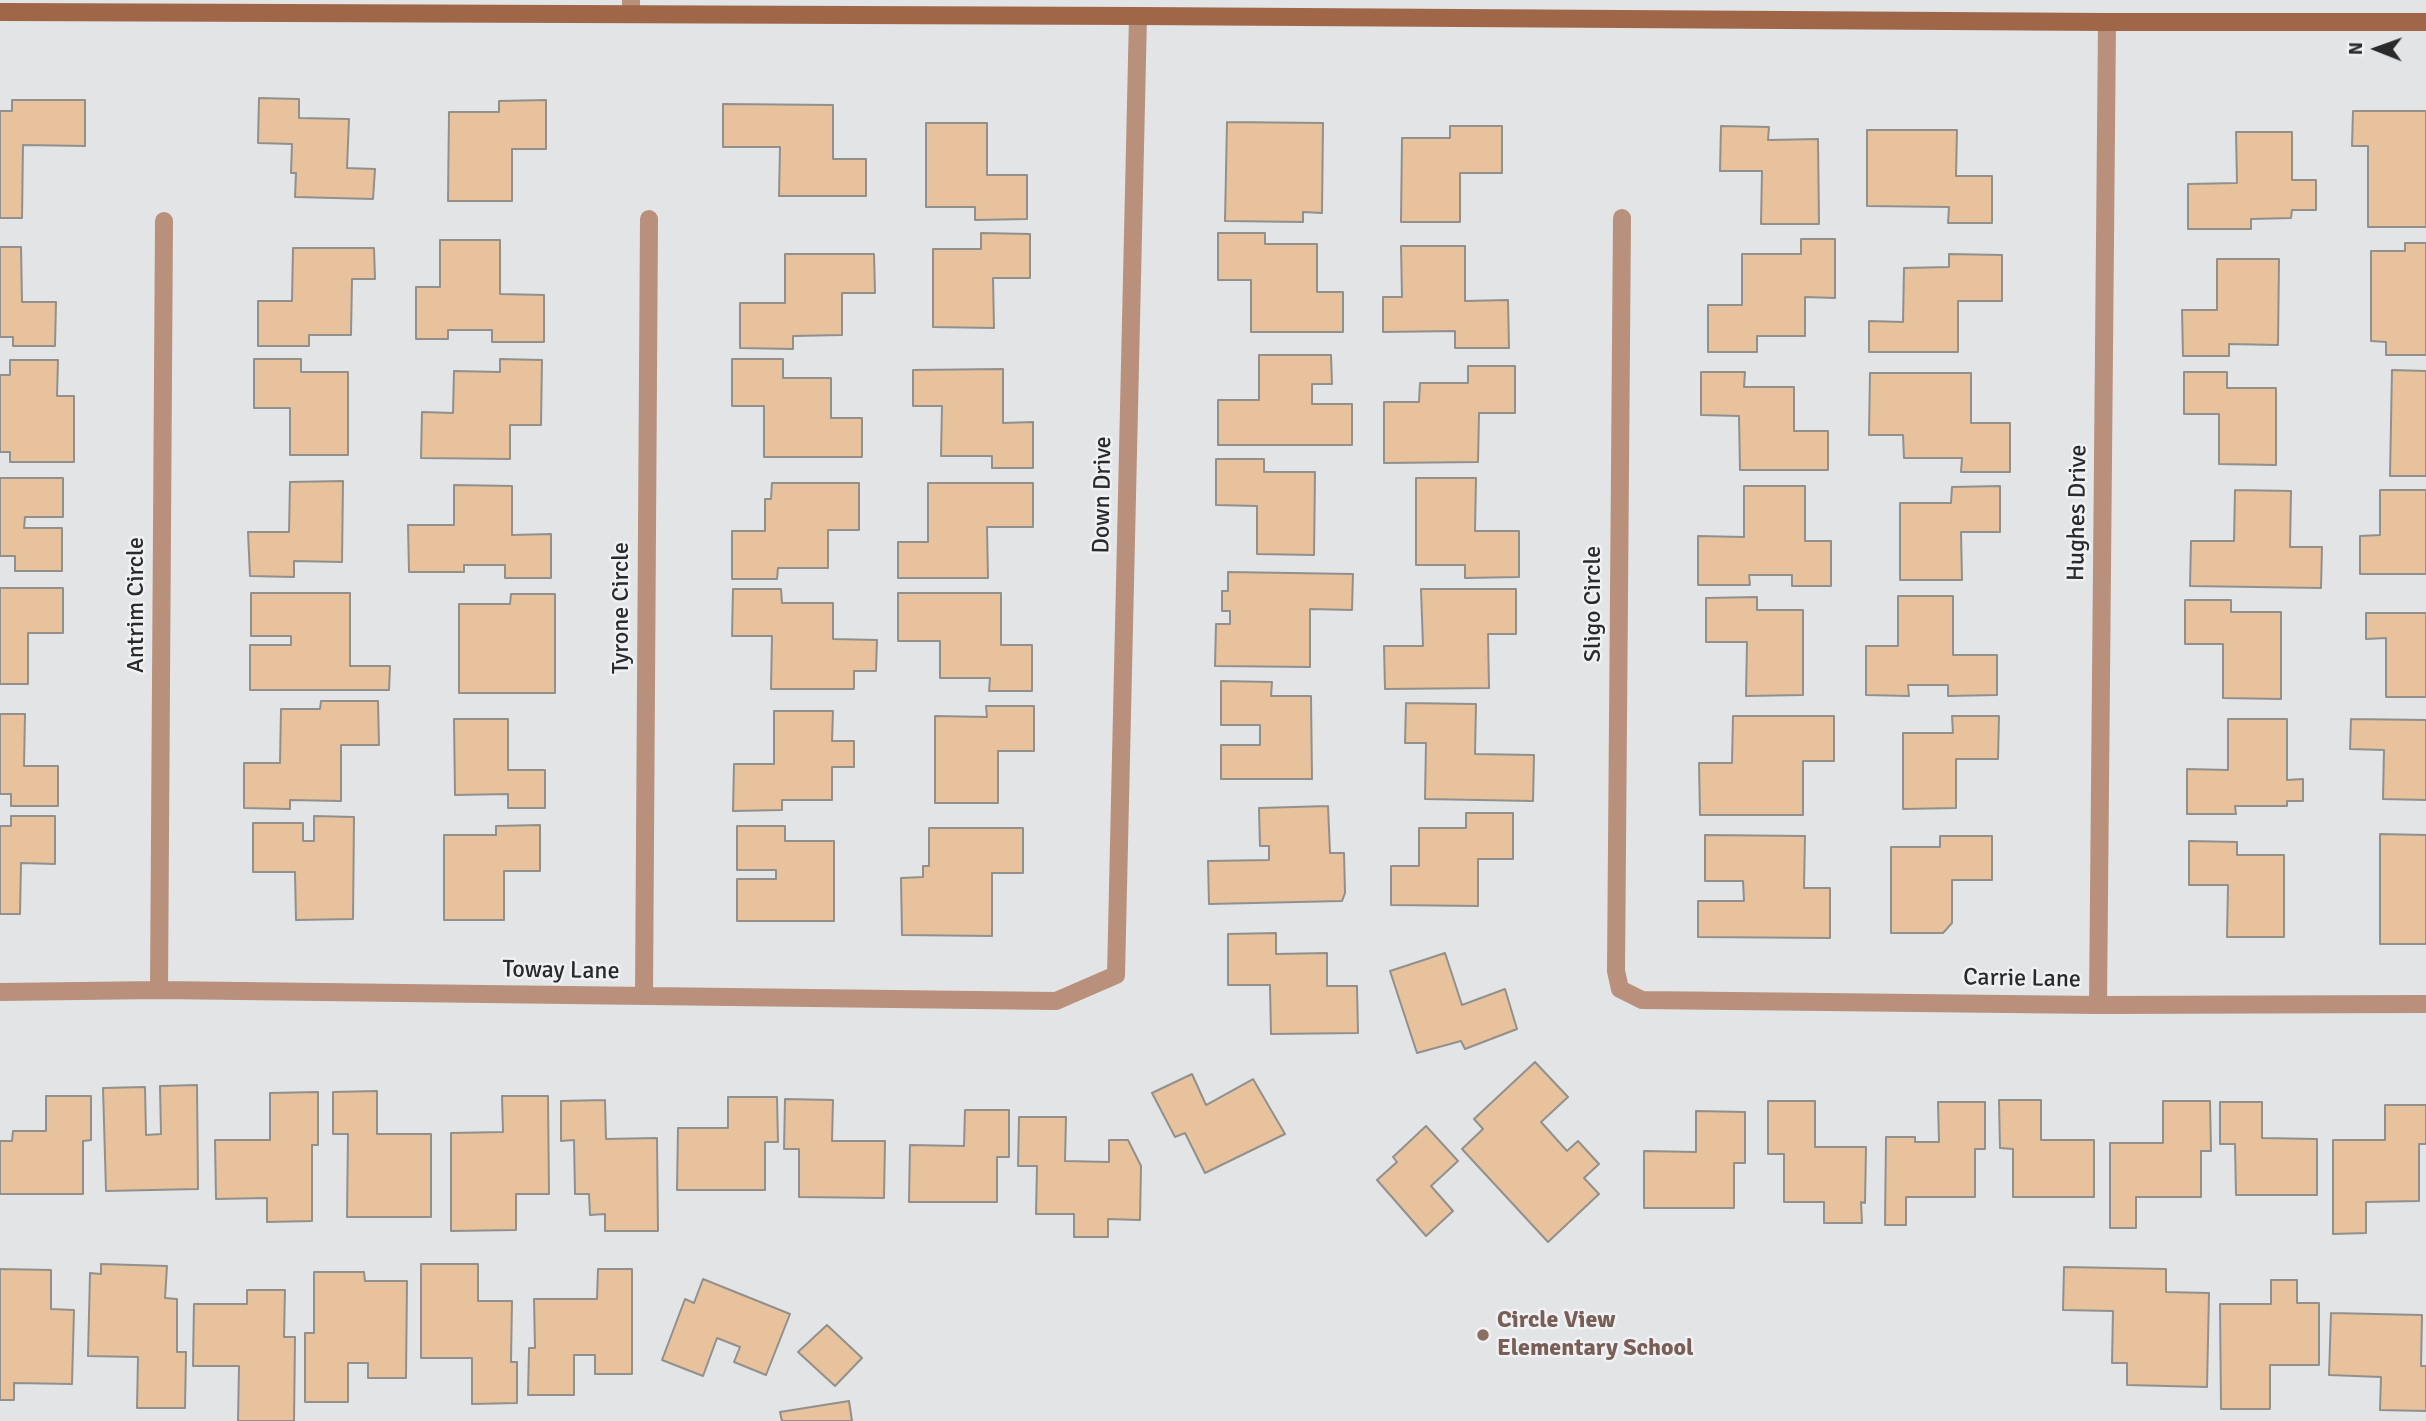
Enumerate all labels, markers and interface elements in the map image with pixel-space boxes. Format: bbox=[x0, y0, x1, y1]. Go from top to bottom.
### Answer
north arrow bbox=[2342, 14, 2412, 84]
text: N bbox=[2344, 42, 2368, 55]
street label: Down Drive bbox=[1088, 436, 1118, 554]
street label: Hughes Drive bbox=[2062, 444, 2094, 582]
street label: Antrim Circle bbox=[123, 537, 151, 673]
street label: Tyrone Circle bbox=[608, 542, 636, 674]
street label: Sligo Circle bbox=[1580, 546, 1608, 662]
street label: Toway Lane bbox=[502, 956, 620, 986]
street label: Carrie Lane bbox=[1963, 964, 2081, 994]
place label: Circle View Elementary School bbox=[1497, 1307, 1694, 1363]
marker: Circle View Elementary School bbox=[1475, 1327, 1491, 1343]

